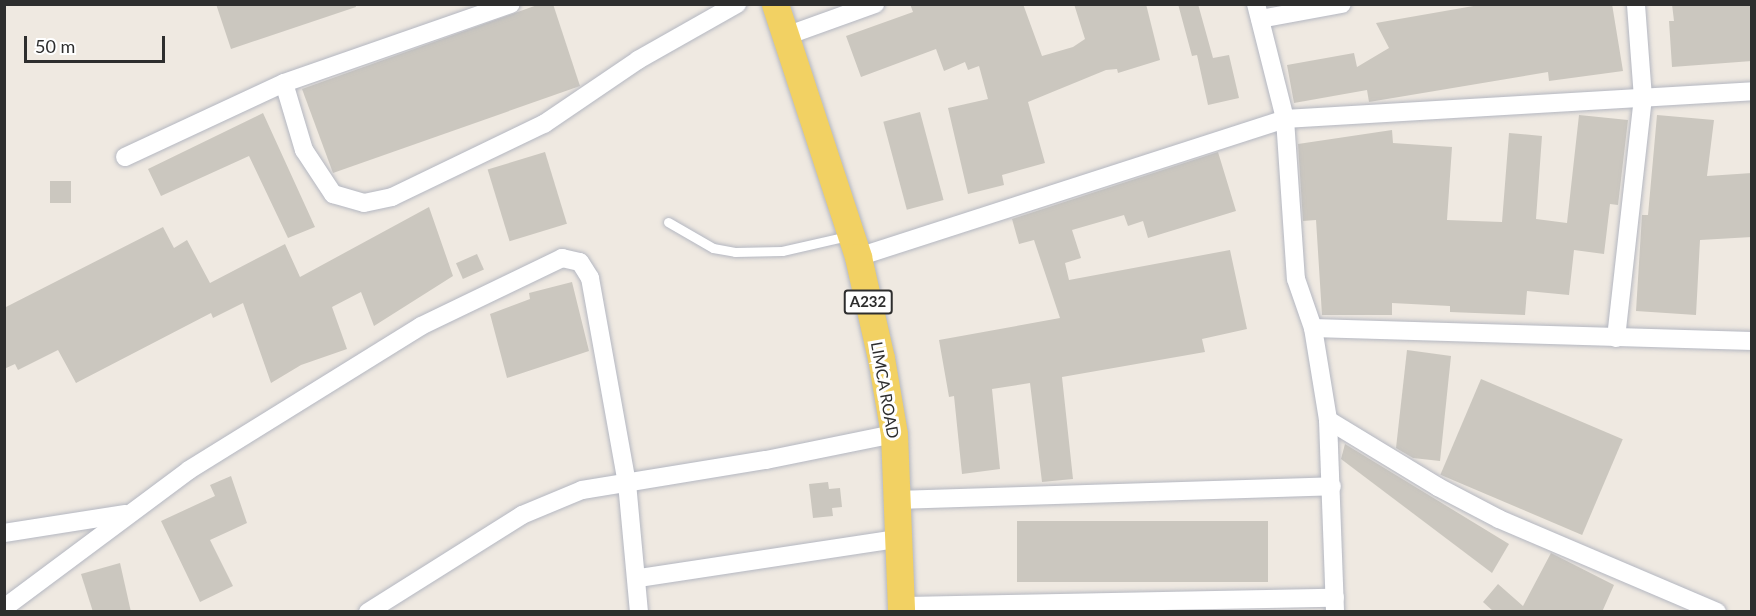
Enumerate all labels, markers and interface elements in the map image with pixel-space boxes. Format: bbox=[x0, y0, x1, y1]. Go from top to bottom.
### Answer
scale bar bbox=[27, 24, 168, 62]
text: 50 m bbox=[35, 35, 75, 57]
road number: A232 bbox=[842, 290, 894, 314]
street label: LIMCA ROAD bbox=[867, 340, 903, 440]

